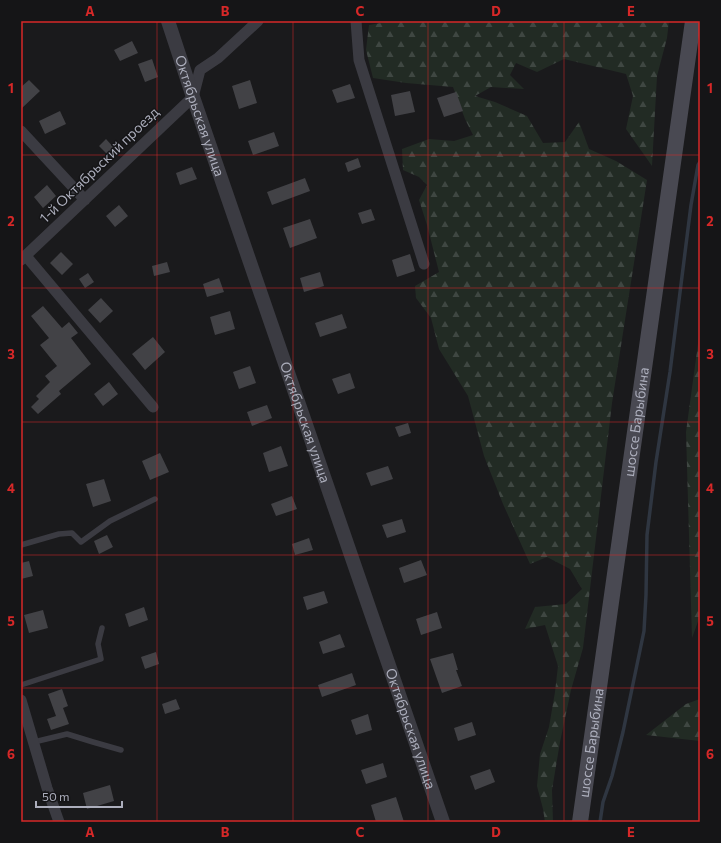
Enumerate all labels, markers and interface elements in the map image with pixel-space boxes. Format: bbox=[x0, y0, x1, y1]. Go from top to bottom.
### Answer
text: A bbox=[85, 3, 95, 19]
text: B bbox=[221, 3, 230, 19]
text: C bbox=[356, 3, 365, 19]
text: D bbox=[491, 3, 501, 19]
text: E bbox=[627, 3, 635, 19]
street label: Октябрьская улица bbox=[172, 53, 229, 178]
text: 1 bbox=[8, 80, 14, 96]
text: 1 bbox=[707, 80, 713, 96]
street label: 1-й Октябрьский проезд bbox=[35, 103, 162, 226]
text: 2 bbox=[7, 213, 15, 229]
text: 2 bbox=[706, 213, 714, 229]
text: 3 bbox=[7, 346, 15, 362]
text: 3 bbox=[706, 346, 714, 362]
street label: Октябрьская улица bbox=[277, 359, 334, 485]
street label: шоссе Барыбина bbox=[620, 366, 652, 478]
text: 4 bbox=[7, 480, 15, 496]
text: 4 bbox=[706, 480, 714, 496]
text: 5 bbox=[7, 613, 15, 629]
text: 5 bbox=[706, 613, 714, 629]
street label: Октябрьская улица bbox=[383, 666, 440, 791]
street label: шоссе Барыбина bbox=[575, 687, 607, 798]
text: 6 bbox=[7, 746, 15, 762]
text: 6 bbox=[706, 746, 714, 762]
scale bar bbox=[36, 783, 122, 809]
text: 50 m bbox=[42, 789, 70, 803]
text: A bbox=[85, 824, 95, 840]
text: B bbox=[221, 824, 230, 840]
text: C bbox=[356, 824, 365, 840]
text: D bbox=[491, 824, 501, 840]
text: E bbox=[627, 824, 635, 840]

